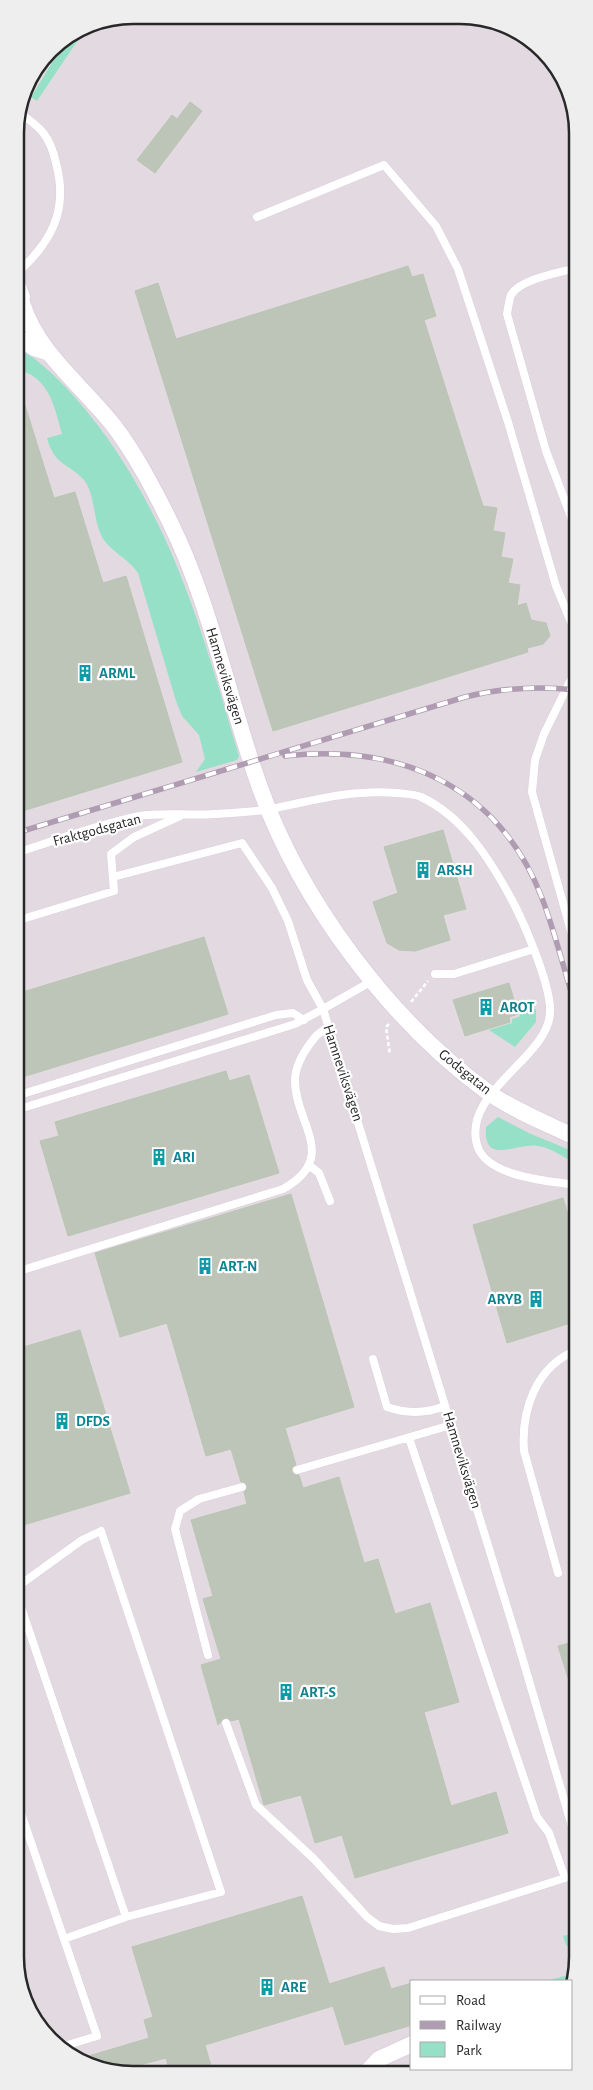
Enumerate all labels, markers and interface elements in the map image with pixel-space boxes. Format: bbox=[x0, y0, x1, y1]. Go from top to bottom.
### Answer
street label: Hamneviksvägen bbox=[203, 626, 247, 726]
building icon: ARML bbox=[75, 663, 95, 683]
place label: ARML bbox=[99, 666, 136, 681]
street label: Fraktgodsgatan bbox=[51, 811, 143, 849]
building icon: ARSH bbox=[413, 860, 433, 880]
place label: ARSH bbox=[437, 863, 473, 878]
building icon: AROT bbox=[476, 997, 496, 1017]
place label: AROT bbox=[500, 1000, 535, 1015]
street label: Hamneviksvägen bbox=[320, 1023, 366, 1123]
street label: Godsgatan bbox=[436, 1046, 494, 1098]
building icon: ARI bbox=[149, 1147, 169, 1167]
place label: ARI bbox=[173, 1150, 195, 1165]
building icon: ART-N bbox=[195, 1256, 215, 1276]
place label: ART-N bbox=[219, 1259, 258, 1274]
building icon: ARYB bbox=[526, 1289, 546, 1309]
place label: ARYB bbox=[488, 1292, 522, 1307]
street label: Hamneviksvägen bbox=[440, 1410, 484, 1510]
building icon: DFDS bbox=[52, 1411, 72, 1431]
place label: DFDS bbox=[76, 1414, 110, 1429]
building icon: ART-S bbox=[276, 1682, 296, 1702]
place label: ART-S bbox=[300, 1685, 336, 1700]
building icon: ARE bbox=[257, 1977, 277, 1997]
place label: ARE bbox=[281, 1980, 307, 1995]
legend bbox=[410, 1980, 573, 2070]
text: Road bbox=[456, 1993, 486, 2008]
text: Railway bbox=[456, 2018, 502, 2033]
text: Park bbox=[456, 2043, 482, 2058]

